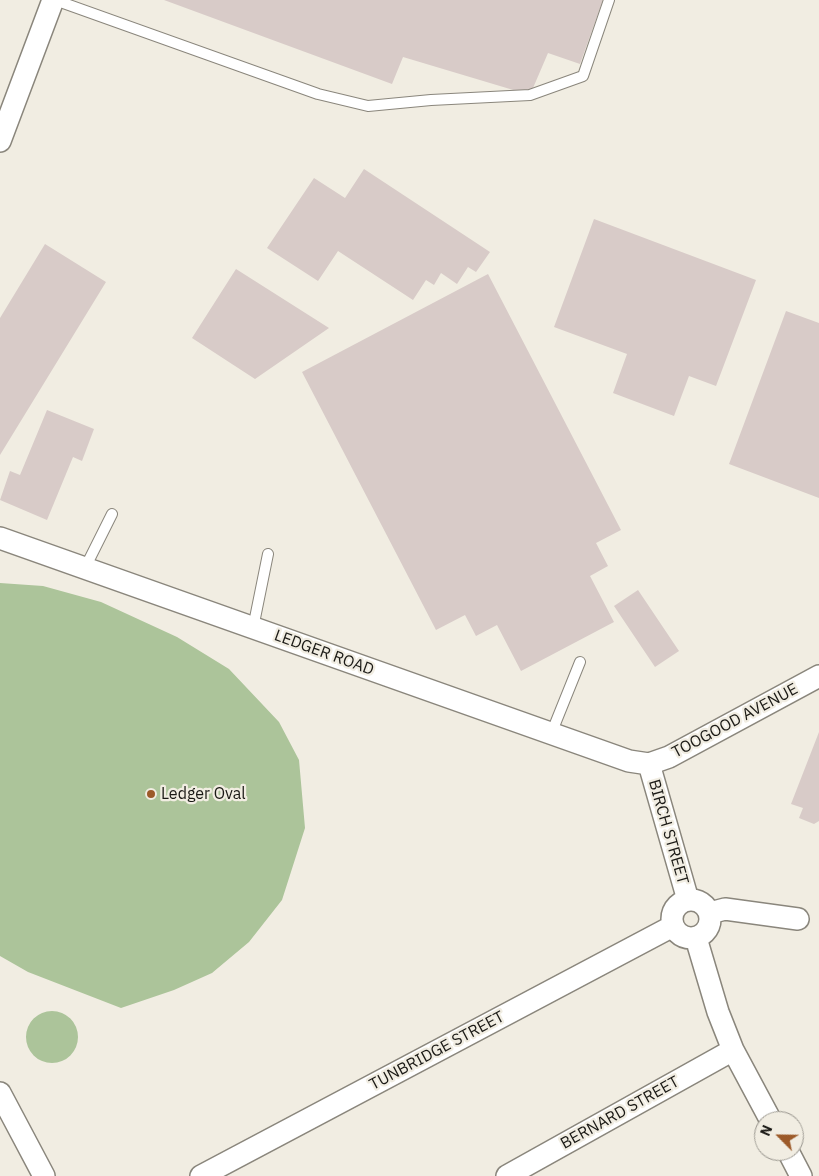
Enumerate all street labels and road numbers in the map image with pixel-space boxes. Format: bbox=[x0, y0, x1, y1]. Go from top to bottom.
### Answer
street label: LEDGER ROAD bbox=[272, 626, 376, 680]
street label: TOOGOOD AVENUE bbox=[669, 680, 801, 762]
street label: BIRCH STREET bbox=[644, 777, 692, 887]
street label: TUNBRIDGE STREET bbox=[366, 1007, 508, 1095]
street label: BERNARD STREET bbox=[557, 1072, 683, 1154]

